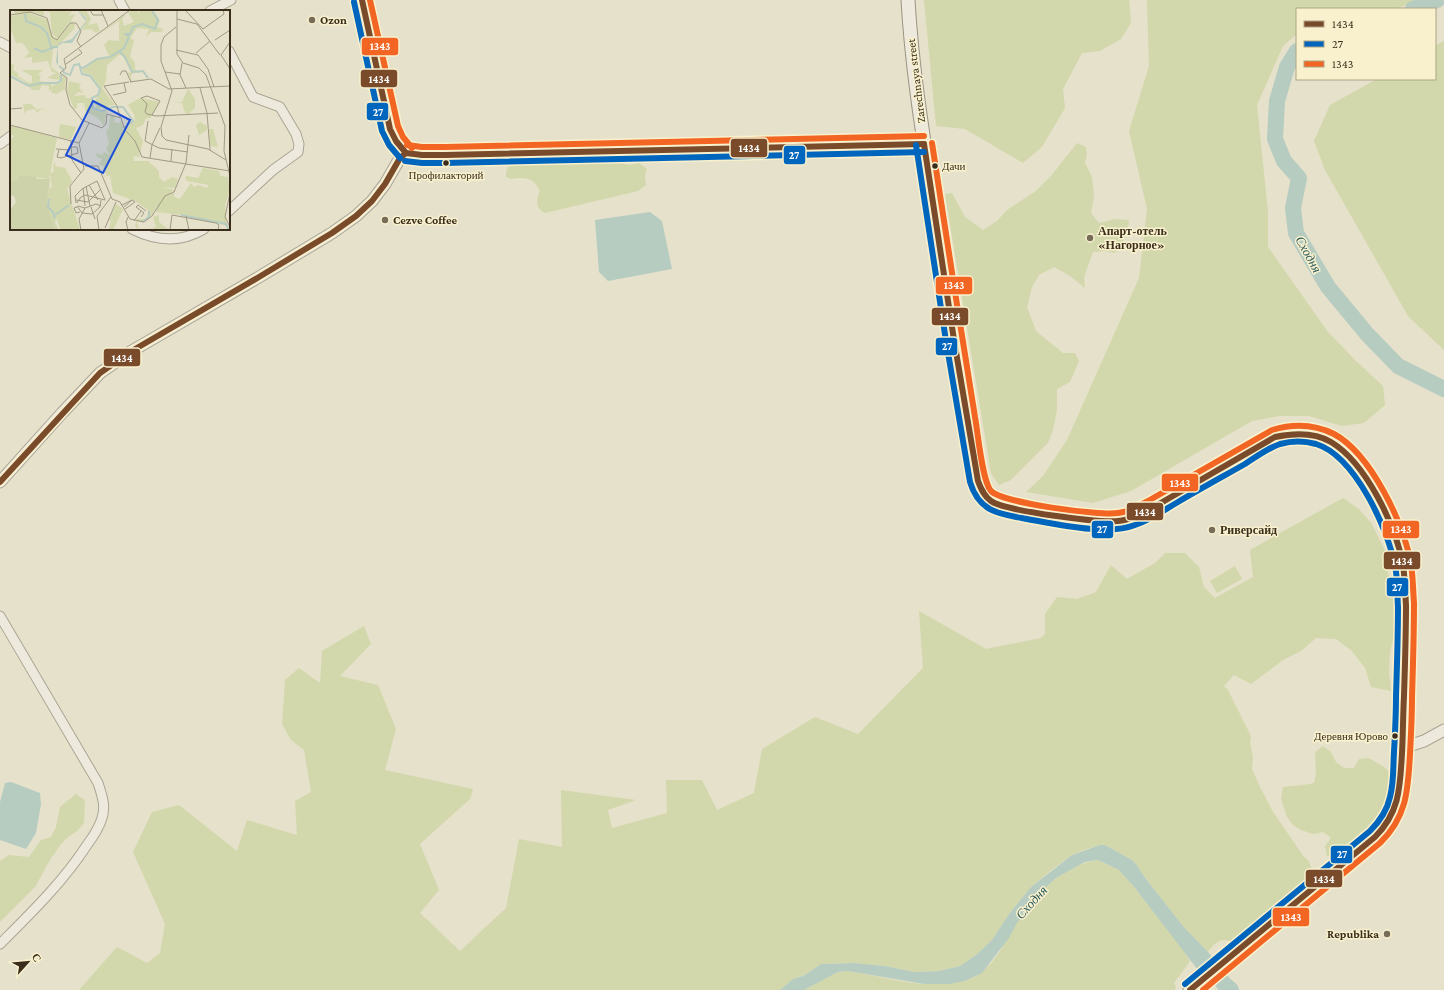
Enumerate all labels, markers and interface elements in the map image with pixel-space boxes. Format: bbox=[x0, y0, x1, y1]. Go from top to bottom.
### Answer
legend bbox=[1296, 8, 1436, 80]
inset map bbox=[10, 10, 230, 230]
place label: Ozon bbox=[320, 13, 347, 27]
marker: Ozon bbox=[307, 15, 317, 25]
text: 1434 bbox=[1332, 17, 1354, 31]
line badge: 1343 bbox=[361, 37, 399, 56]
street label: Zarechnaya street bbox=[904, 37, 928, 124]
text: 27 bbox=[1332, 37, 1344, 51]
text: 1343 bbox=[370, 40, 390, 52]
text: 1343 bbox=[1332, 57, 1354, 71]
line badge: 1434 bbox=[360, 69, 398, 88]
text: 1434 bbox=[368, 73, 390, 85]
line badge: 27 bbox=[366, 102, 389, 121]
text: 27 bbox=[373, 106, 383, 118]
line badge: 1434 bbox=[730, 138, 768, 158]
text: 1434 bbox=[738, 142, 760, 154]
line badge: 27 bbox=[783, 145, 806, 165]
text: 27 bbox=[789, 149, 799, 161]
marker: Профилакторий bbox=[441, 158, 451, 168]
place label: Дачи bbox=[942, 160, 965, 172]
marker: Дачи bbox=[930, 161, 940, 171]
place label: Профилакторий bbox=[409, 169, 484, 181]
place label: Cezve Coffee bbox=[393, 213, 457, 227]
marker: Cezve Coffee bbox=[380, 215, 390, 225]
place label: Апарт-отель «Нагорное» bbox=[1098, 224, 1167, 252]
marker: Апарт-отель «Нагорное» bbox=[1085, 233, 1095, 243]
water label: Сходня bbox=[1292, 233, 1325, 275]
line badge: 1343 bbox=[935, 276, 973, 295]
text: 1343 bbox=[944, 279, 964, 291]
line badge: 1434 bbox=[931, 307, 969, 326]
text: 1434 bbox=[939, 310, 961, 322]
line badge: 27 bbox=[935, 337, 958, 356]
text: 27 bbox=[942, 340, 952, 352]
line badge: 1434 bbox=[103, 348, 141, 367]
text: 1434 bbox=[111, 352, 133, 364]
line badge: 1343 bbox=[1161, 473, 1199, 492]
text: 1343 bbox=[1170, 477, 1190, 489]
line badge: 1434 bbox=[1126, 502, 1164, 521]
text: 1434 bbox=[1134, 506, 1156, 518]
line badge: 27 bbox=[1091, 520, 1114, 539]
line badge: 1343 bbox=[1382, 520, 1420, 539]
text: 27 bbox=[1097, 523, 1107, 535]
place label: Риверсайд bbox=[1220, 523, 1277, 537]
text: 1343 bbox=[1391, 523, 1411, 535]
marker: Риверсайд bbox=[1207, 525, 1217, 535]
line badge: 1434 bbox=[1383, 551, 1421, 570]
text: 1434 bbox=[1391, 555, 1413, 567]
line badge: 27 bbox=[1386, 577, 1409, 597]
text: 27 bbox=[1392, 581, 1402, 593]
place label: Деревня Юрово bbox=[1314, 730, 1388, 742]
marker: Деревня Юрово bbox=[1390, 731, 1400, 741]
line badge: 27 bbox=[1330, 845, 1353, 864]
text: 27 bbox=[1337, 848, 1347, 860]
line badge: 1434 bbox=[1305, 869, 1343, 888]
text: 1434 bbox=[1313, 873, 1335, 885]
water label: Сходня bbox=[1013, 883, 1050, 922]
line badge: 1343 bbox=[1272, 907, 1310, 927]
text: 1343 bbox=[1281, 911, 1301, 923]
place label: Republika bbox=[1327, 927, 1379, 941]
marker: Republika bbox=[1382, 929, 1392, 939]
north arrow bbox=[8, 942, 48, 982]
text: С bbox=[30, 951, 44, 964]

